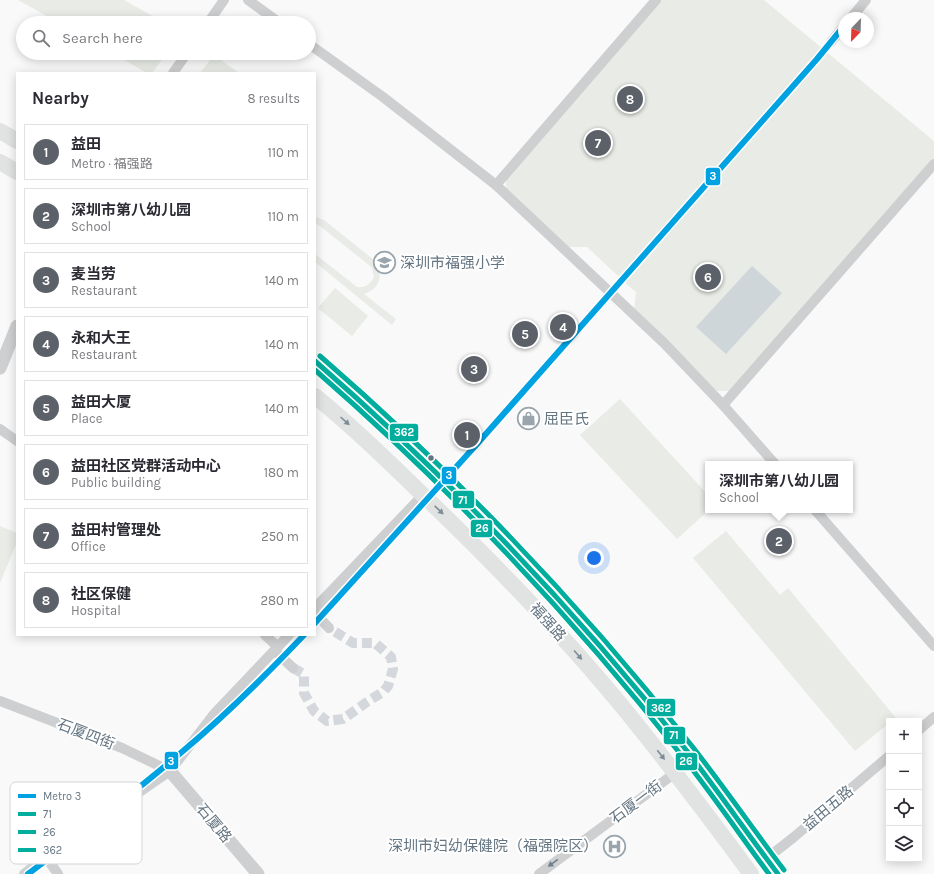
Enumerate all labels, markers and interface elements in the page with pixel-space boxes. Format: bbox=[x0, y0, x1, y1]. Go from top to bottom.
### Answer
north arrow bbox=[838, 12, 874, 48]
search box bbox=[16, 16, 316, 60]
icon: search bbox=[30, 27, 52, 49]
text: Search here bbox=[62, 29, 143, 47]
pin: 8 bbox=[617, 84, 643, 114]
text: Nearby bbox=[32, 88, 89, 108]
text: 8 results bbox=[247, 91, 300, 106]
pin: 7 bbox=[585, 128, 611, 158]
text: 益田 bbox=[71, 135, 101, 153]
text: 1 bbox=[44, 145, 48, 160]
text: 110 m bbox=[267, 145, 299, 160]
text: Metro · 福强路 bbox=[71, 156, 153, 171]
line badge: 3 bbox=[705, 167, 721, 186]
text: 3 bbox=[710, 170, 717, 183]
text: 深圳市第八幼儿园 bbox=[71, 201, 191, 219]
text: 2 bbox=[42, 209, 50, 224]
text: 110 m bbox=[267, 209, 299, 224]
text: School bbox=[71, 219, 111, 234]
school or university icon: 深圳市福强小学 bbox=[372, 250, 398, 276]
place label: 深圳市福强小学 bbox=[400, 254, 505, 272]
pin: 6 bbox=[695, 262, 721, 292]
text: 麦当劳 bbox=[71, 265, 116, 283]
text: 3 bbox=[42, 273, 50, 288]
text: 140 m bbox=[264, 273, 299, 288]
text: Restaurant bbox=[71, 283, 137, 298]
pin: 4 bbox=[550, 312, 576, 342]
pin: 5 bbox=[512, 319, 538, 349]
text: 永和大王 bbox=[71, 329, 131, 347]
text: 4 bbox=[42, 337, 50, 352]
text: 140 m bbox=[264, 337, 299, 352]
text: Restaurant bbox=[71, 347, 137, 362]
pin: 3 bbox=[461, 354, 487, 384]
text: 益田大厦 bbox=[71, 393, 131, 411]
text: 5 bbox=[42, 401, 50, 416]
text: 140 m bbox=[264, 401, 299, 416]
shop icon: 屈臣氏 bbox=[515, 406, 541, 432]
place label: 屈臣氏 bbox=[544, 410, 589, 428]
text: Place bbox=[71, 411, 102, 426]
one-way arrow bbox=[340, 417, 350, 426]
pin: 1 bbox=[454, 420, 480, 450]
line badge: 362 bbox=[389, 423, 419, 442]
text: 362 bbox=[394, 426, 414, 439]
unlabelled marker bbox=[426, 453, 436, 463]
text: 益田社区党群活动中心 bbox=[71, 457, 221, 475]
popup bbox=[705, 461, 853, 513]
text: 6 bbox=[42, 465, 50, 480]
text: 180 m bbox=[264, 465, 299, 480]
line badge: 3 bbox=[441, 466, 457, 485]
text: 3 bbox=[446, 469, 453, 482]
text: 深圳市第八幼儿园 bbox=[719, 472, 839, 490]
text: Public building bbox=[71, 475, 161, 490]
line badge: 71 bbox=[452, 490, 475, 509]
text: School bbox=[719, 490, 759, 505]
text: 71 bbox=[458, 494, 468, 507]
one-way arrow bbox=[434, 506, 445, 515]
line badge: 26 bbox=[470, 519, 493, 538]
text: 益田村管理处 bbox=[71, 521, 161, 539]
text: 26 bbox=[475, 522, 489, 535]
pin: 2 bbox=[766, 526, 792, 556]
text: 7 bbox=[43, 529, 49, 544]
text: 250 m bbox=[261, 529, 299, 544]
text: Office bbox=[71, 539, 106, 554]
your location bbox=[584, 548, 604, 568]
text: 社区保健 bbox=[71, 585, 131, 603]
text: 8 bbox=[42, 593, 50, 608]
text: 280 m bbox=[261, 593, 299, 608]
street label: 福强路 bbox=[526, 599, 570, 645]
text: Hospital bbox=[71, 603, 121, 618]
one-way arrow bbox=[573, 650, 582, 660]
line badge: 362 bbox=[646, 698, 676, 717]
text: 362 bbox=[651, 702, 671, 715]
street label: 石厦四街 bbox=[55, 715, 117, 753]
map controls bbox=[886, 718, 922, 862]
button: + bbox=[886, 718, 922, 754]
line badge: 71 bbox=[663, 726, 686, 745]
text: 71 bbox=[669, 729, 679, 742]
one-way arrow bbox=[656, 749, 665, 760]
line badge: 3 bbox=[164, 751, 179, 770]
line badge: 26 bbox=[675, 752, 698, 771]
button: − bbox=[886, 754, 922, 790]
text: 3 bbox=[168, 755, 175, 768]
text: 26 bbox=[679, 755, 693, 768]
street label: 石厦一街 bbox=[607, 777, 665, 827]
legend bbox=[10, 782, 142, 864]
street label: 益田五路 bbox=[799, 782, 857, 834]
text: Metro 3 bbox=[43, 790, 81, 803]
button: locate bbox=[886, 790, 922, 826]
street label: 石厦路 bbox=[193, 800, 235, 846]
text: 71 bbox=[43, 808, 52, 821]
text: 26 bbox=[43, 826, 56, 839]
button: layers bbox=[886, 826, 922, 862]
hospital icon: 深圳市妇幼保健院（福强院区） bbox=[601, 833, 627, 859]
place label: 深圳市妇幼保健院（福强院区） bbox=[388, 837, 598, 855]
text: 362 bbox=[43, 844, 62, 857]
one-way arrow bbox=[548, 859, 559, 867]

